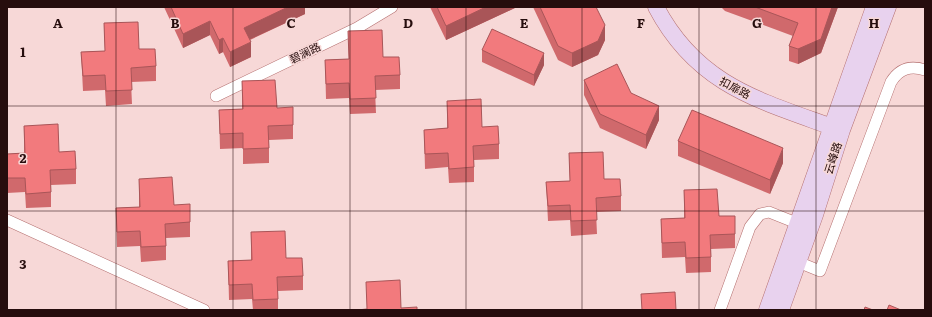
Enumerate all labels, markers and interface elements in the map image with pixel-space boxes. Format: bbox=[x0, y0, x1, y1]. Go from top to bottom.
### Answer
text: A bbox=[53, 13, 63, 32]
text: B bbox=[171, 13, 180, 32]
text: C bbox=[286, 13, 296, 32]
text: D bbox=[403, 13, 413, 32]
text: E bbox=[520, 13, 529, 32]
text: F bbox=[637, 13, 645, 32]
text: G bbox=[752, 13, 762, 32]
text: H bbox=[869, 13, 880, 32]
street label: 碧澜路 bbox=[286, 38, 323, 67]
text: 1 bbox=[20, 42, 26, 61]
street label: 扣扉路 bbox=[717, 72, 754, 102]
street label: 云峰路 bbox=[819, 140, 845, 176]
text: 2 bbox=[20, 148, 27, 167]
text: 3 bbox=[19, 254, 27, 273]

